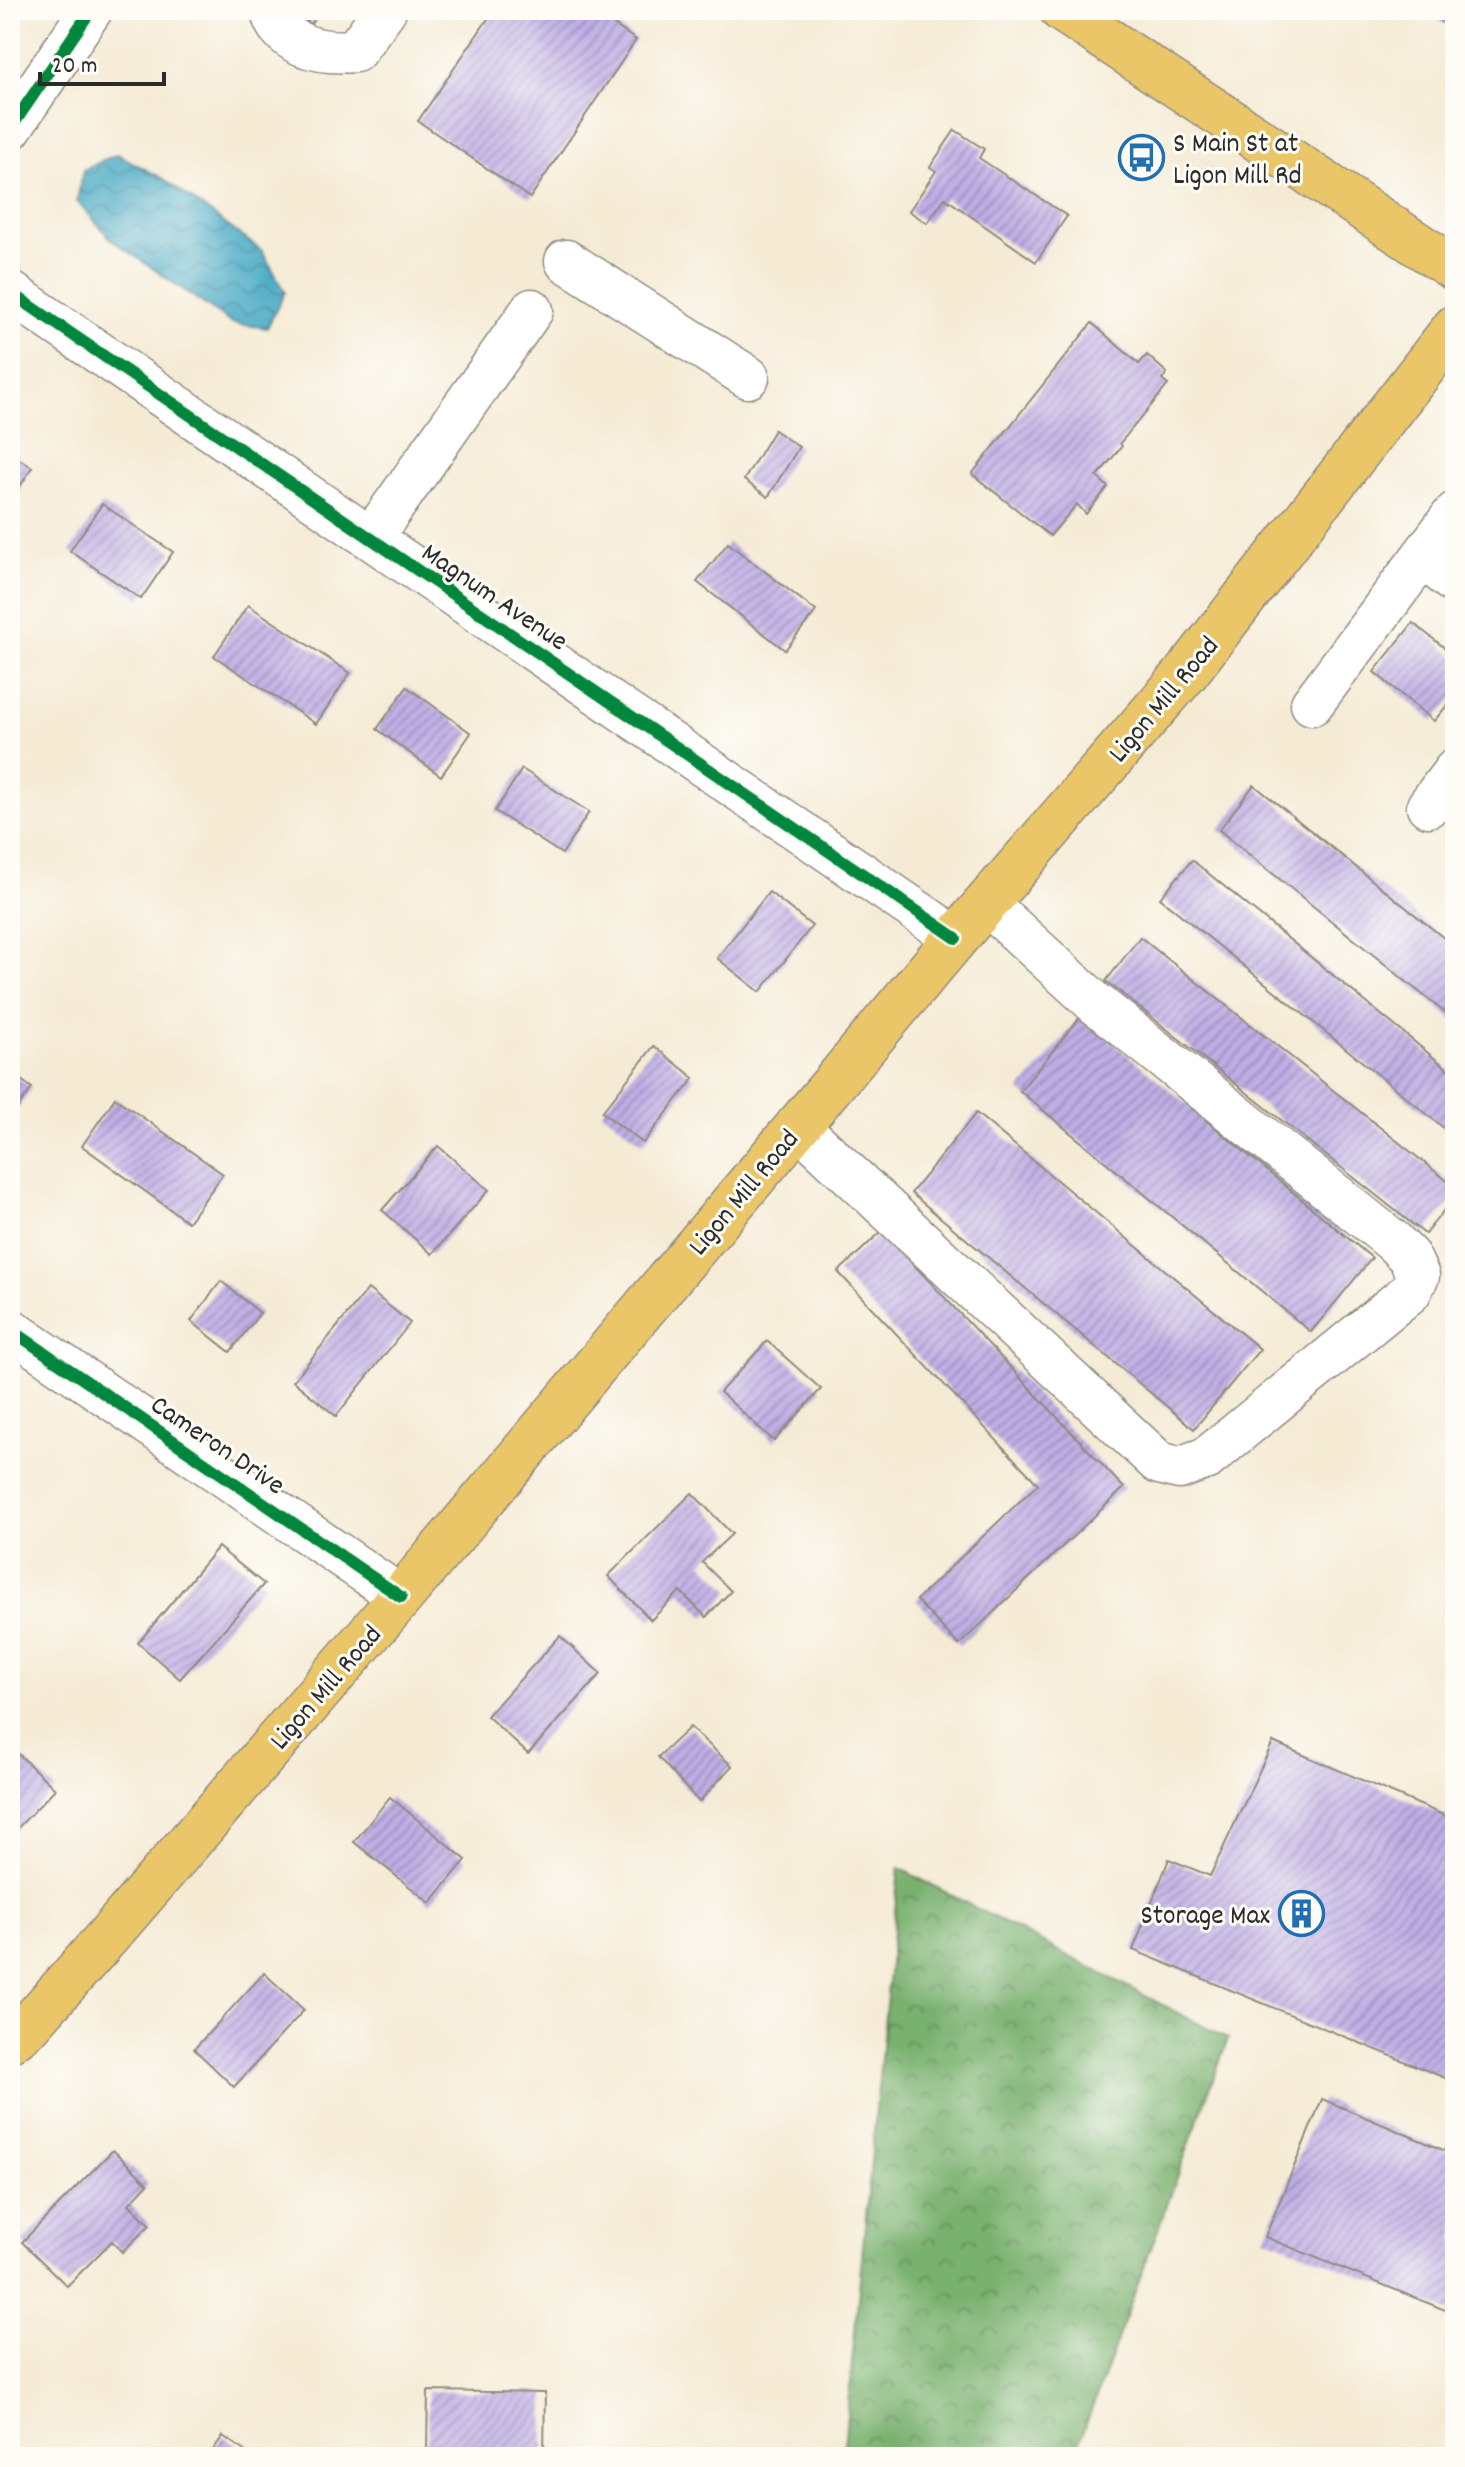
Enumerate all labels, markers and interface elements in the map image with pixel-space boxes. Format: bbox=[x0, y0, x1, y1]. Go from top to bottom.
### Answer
scale bar bbox=[40, 36, 164, 86]
text: 20 m bbox=[52, 50, 98, 84]
place label: S Main St at Ligon Mill Rd bbox=[1173, 126, 1302, 198]
bus stop icon: S Main St at Ligon Mill Rd bbox=[1118, 133, 1166, 181]
street label: Magnum Avenue bbox=[412, 535, 574, 663]
street label: Ligon Mill Road bbox=[1101, 629, 1231, 773]
street label: Ligon Mill Road bbox=[681, 1122, 811, 1266]
street label: Cameron Drive bbox=[141, 1387, 292, 1507]
street label: Ligon Mill Road bbox=[262, 1618, 393, 1761]
building icon: Storage Max bbox=[1277, 1889, 1325, 1937]
place label: Storage Max bbox=[1140, 1898, 1270, 1938]

